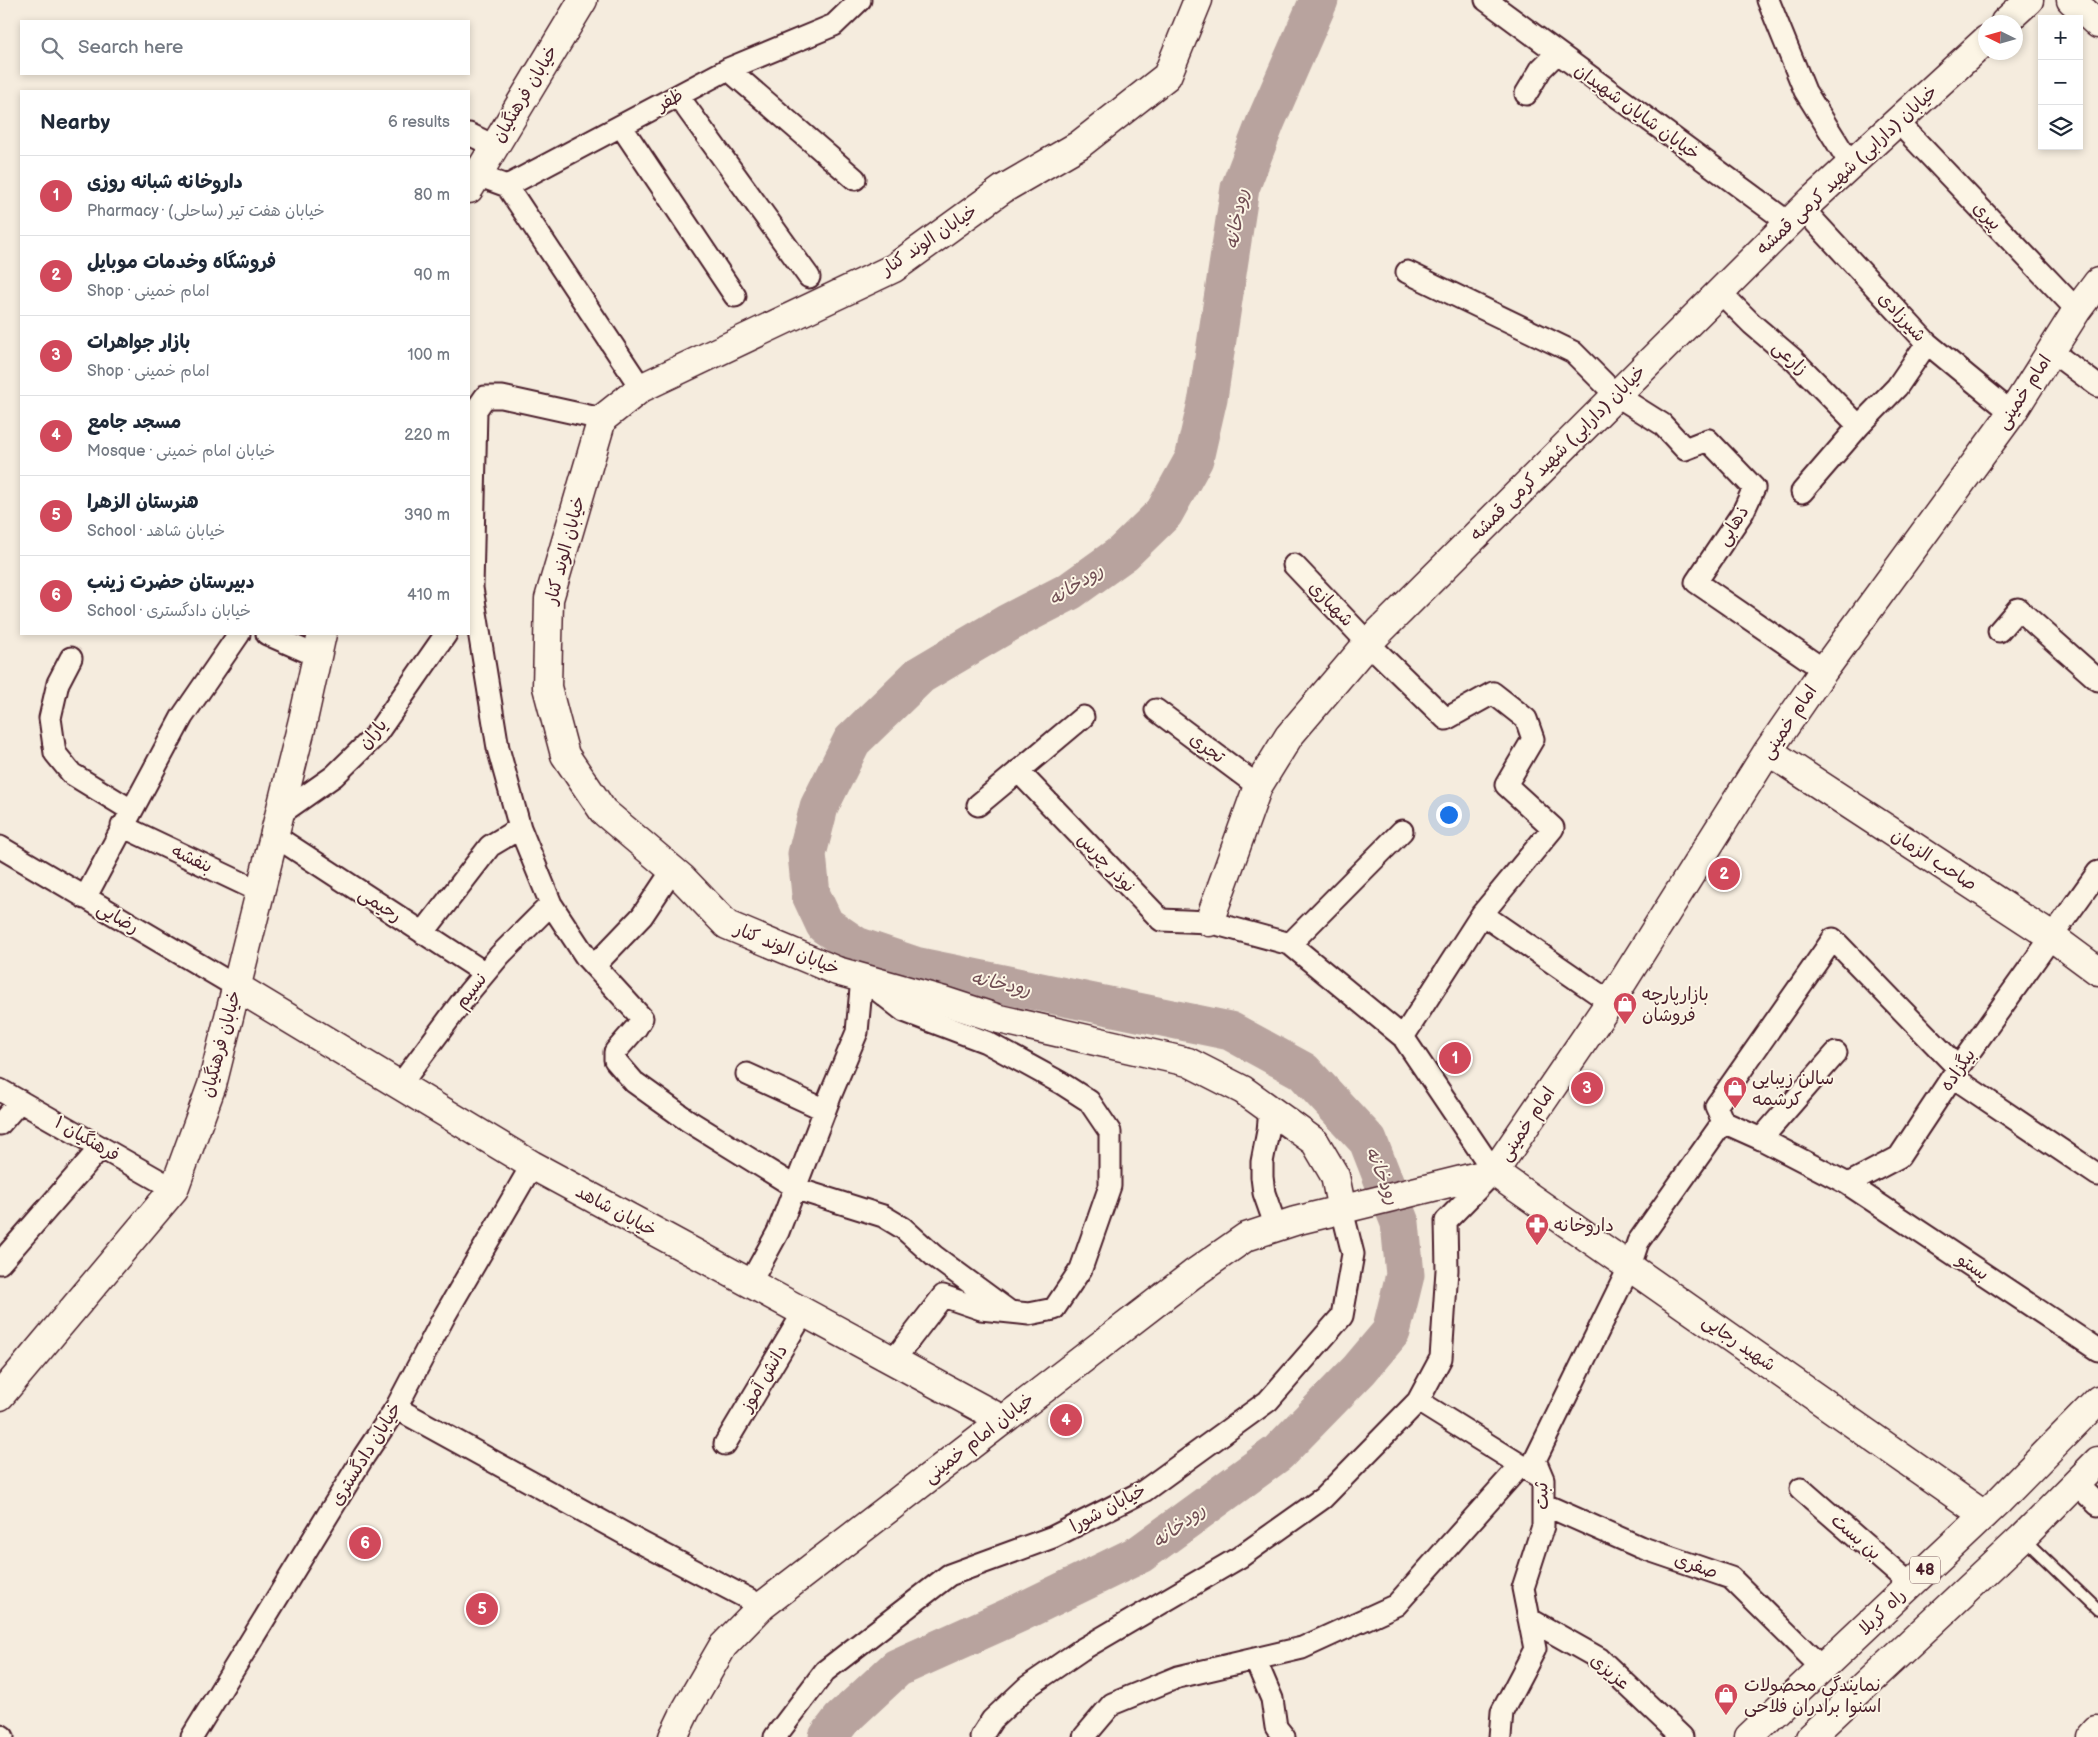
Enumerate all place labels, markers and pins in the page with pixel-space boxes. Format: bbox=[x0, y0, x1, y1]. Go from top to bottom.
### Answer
pin: 2 bbox=[1708, 855, 1740, 893]
place label: بازارپارچه فروشان bbox=[1642, 984, 1709, 1026]
shop icon: بازارپارچه فروشان bbox=[1612, 991, 1638, 1025]
pin: 1 bbox=[1439, 1039, 1471, 1077]
place label: سالن زیبایی کرشمه bbox=[1752, 1068, 1834, 1110]
pin: 3 bbox=[1571, 1069, 1603, 1107]
shop icon: سالن زیبایی کرشمه bbox=[1722, 1075, 1748, 1109]
pharmacy icon: داروخانه bbox=[1524, 1212, 1550, 1246]
place label: داروخانه bbox=[1554, 1215, 1614, 1236]
pin: 4 bbox=[1050, 1401, 1082, 1439]
pin: 6 bbox=[349, 1524, 381, 1562]
pin: 5 bbox=[466, 1590, 498, 1628]
place label: نمایندگی محصولات اسنوا برادران فلاحی bbox=[1744, 1675, 1881, 1718]
shop icon: نمایندگی محصولات اسنوا برادران فلاحی bbox=[1713, 1682, 1739, 1716]

